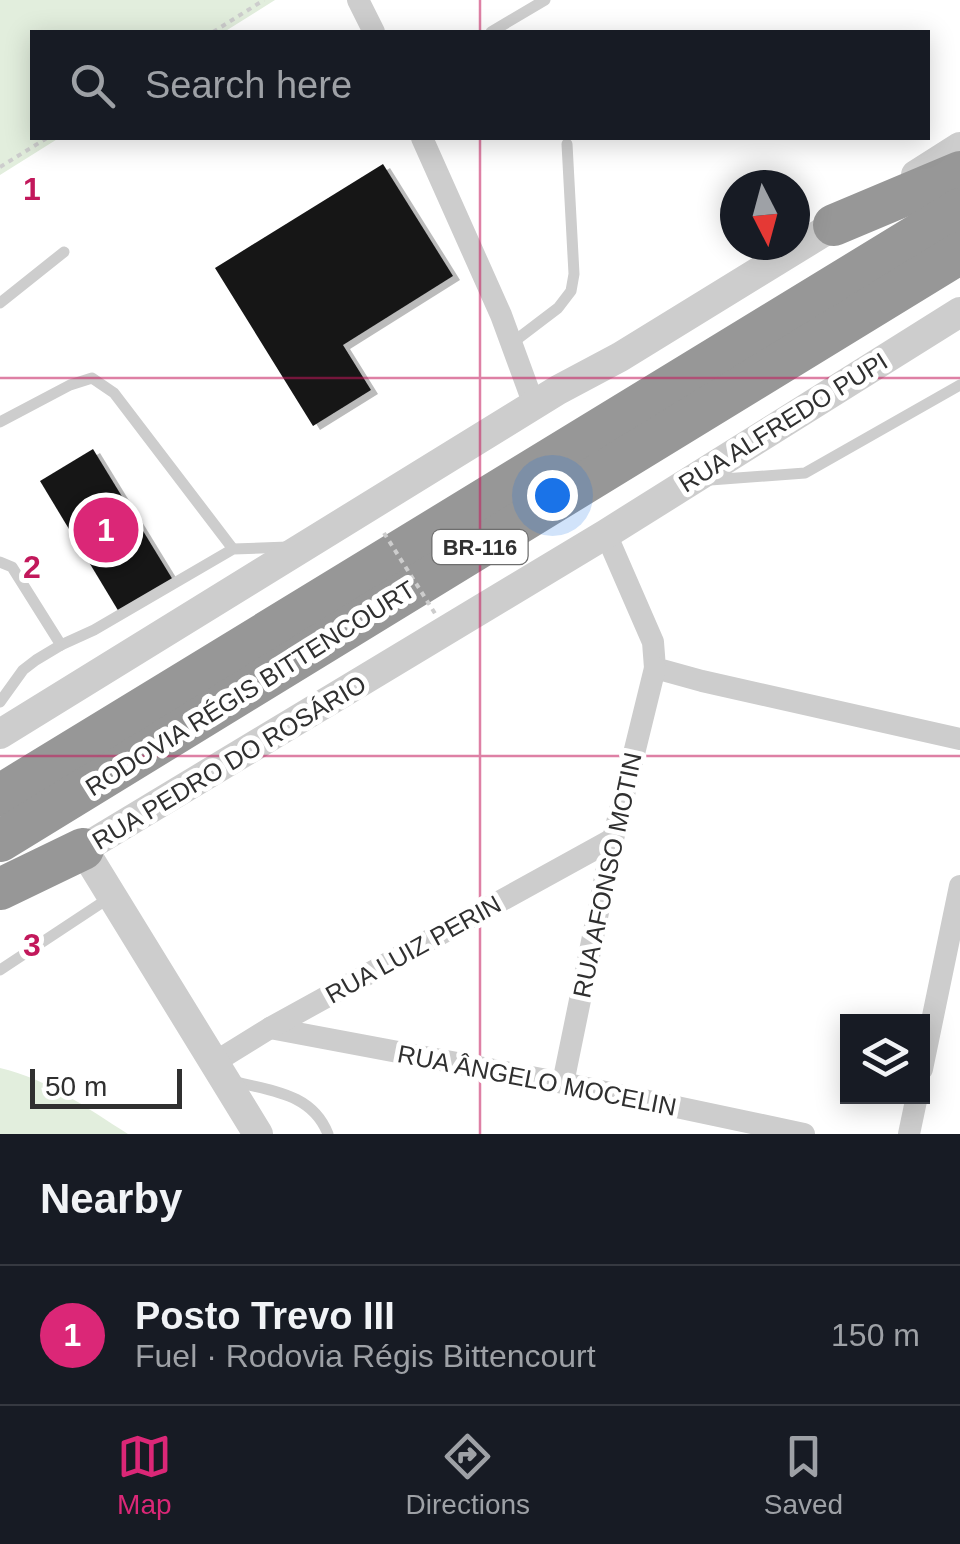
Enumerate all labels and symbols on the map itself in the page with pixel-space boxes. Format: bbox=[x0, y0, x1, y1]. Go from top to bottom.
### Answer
north arrow bbox=[720, 170, 810, 260]
text: 1 bbox=[23, 171, 41, 207]
street label: RUA ALFREDO PUPI bbox=[674, 346, 892, 498]
your location bbox=[527, 470, 578, 521]
pin: 1 bbox=[74, 492, 138, 568]
road number: BR-116 bbox=[432, 530, 528, 564]
text: 2 bbox=[23, 549, 41, 585]
street label: RODOVIA RÉGIS BITTENCOURT bbox=[80, 575, 420, 801]
street label: RUA PEDRO DO ROSÁRIO bbox=[87, 669, 371, 855]
street label: RUA AFONSO MOTIN bbox=[567, 750, 647, 1000]
street label: RUA LUIZ PERIN bbox=[321, 889, 505, 1009]
text: 3 bbox=[23, 927, 41, 963]
street label: RUA ÂNGELO MOCELIN bbox=[395, 1039, 679, 1121]
scale bar bbox=[30, 1064, 182, 1108]

